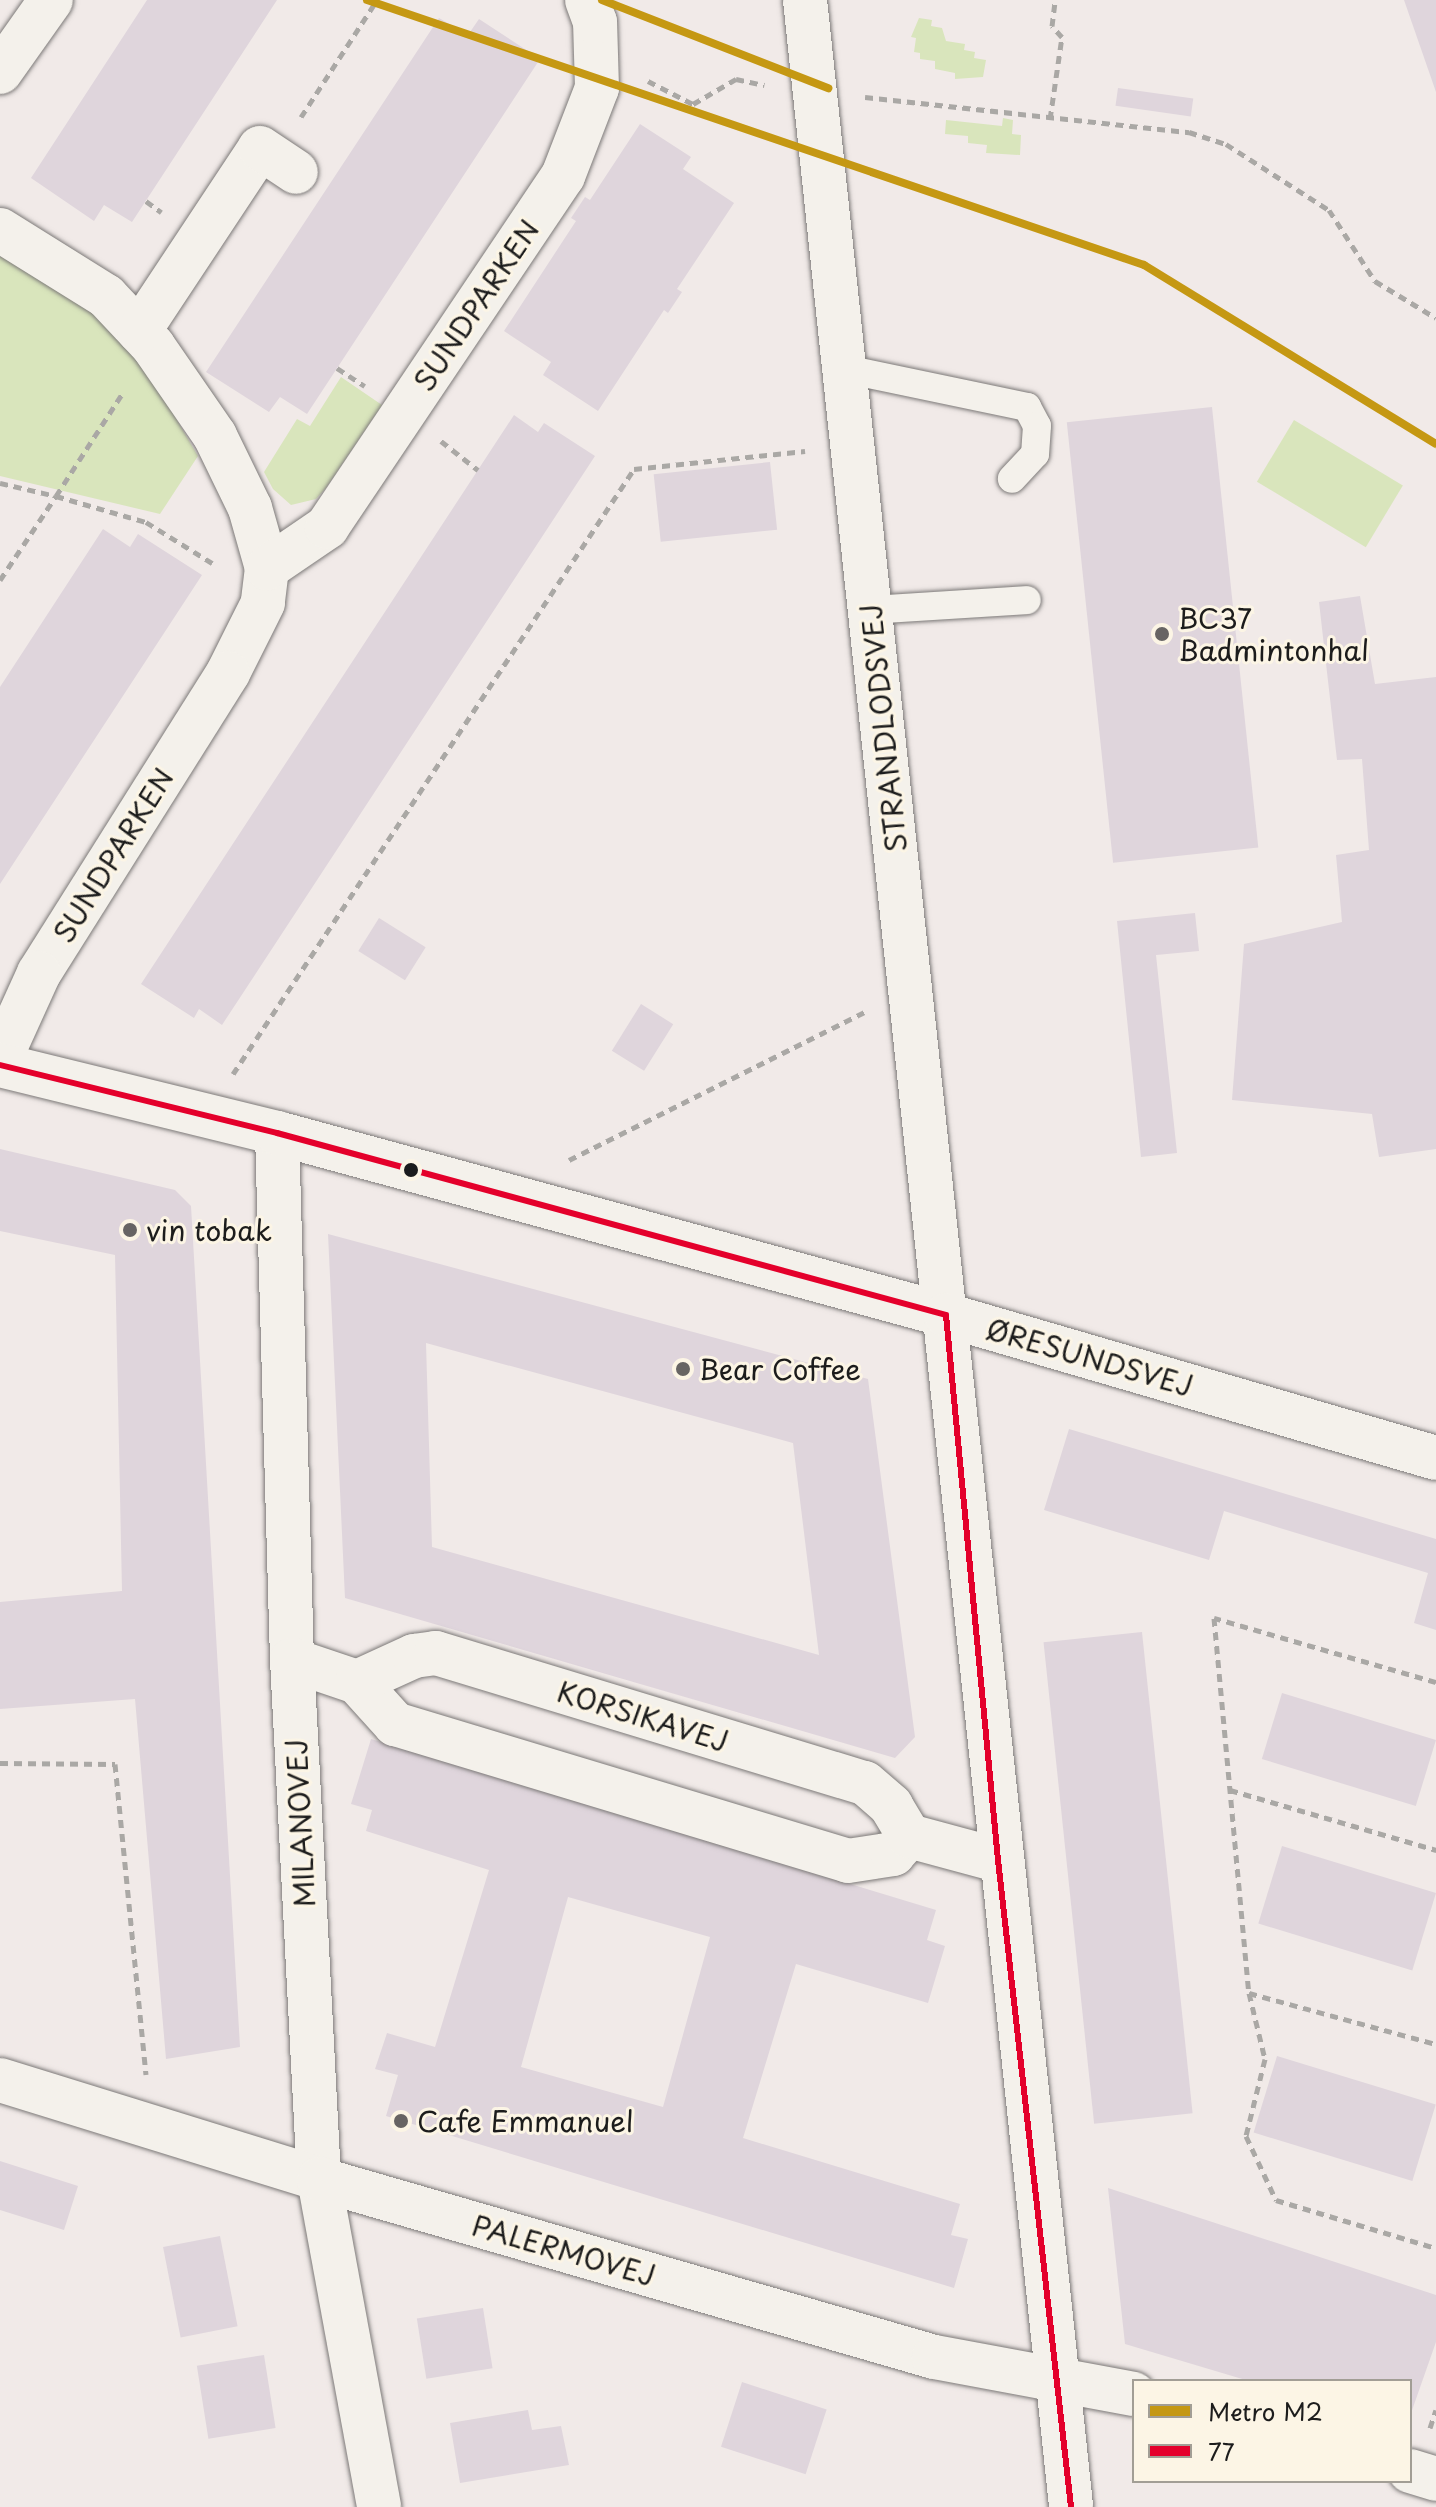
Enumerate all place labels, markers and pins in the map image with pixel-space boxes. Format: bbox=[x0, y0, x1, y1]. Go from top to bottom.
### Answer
place label: BC37 Badmintonhal bbox=[1178, 601, 1369, 667]
marker: BC37 Badmintonhal bbox=[1153, 625, 1171, 643]
unlabelled marker bbox=[403, 1162, 419, 1178]
place label: vin tobak bbox=[146, 1213, 272, 1247]
marker: vin tobak bbox=[121, 1221, 139, 1239]
place label: Bear Coffee bbox=[699, 1352, 861, 1386]
marker: Bear Coffee bbox=[674, 1360, 692, 1378]
place label: Cafe Emmanuel bbox=[417, 2104, 633, 2138]
marker: Cafe Emmanuel bbox=[392, 2112, 410, 2130]

